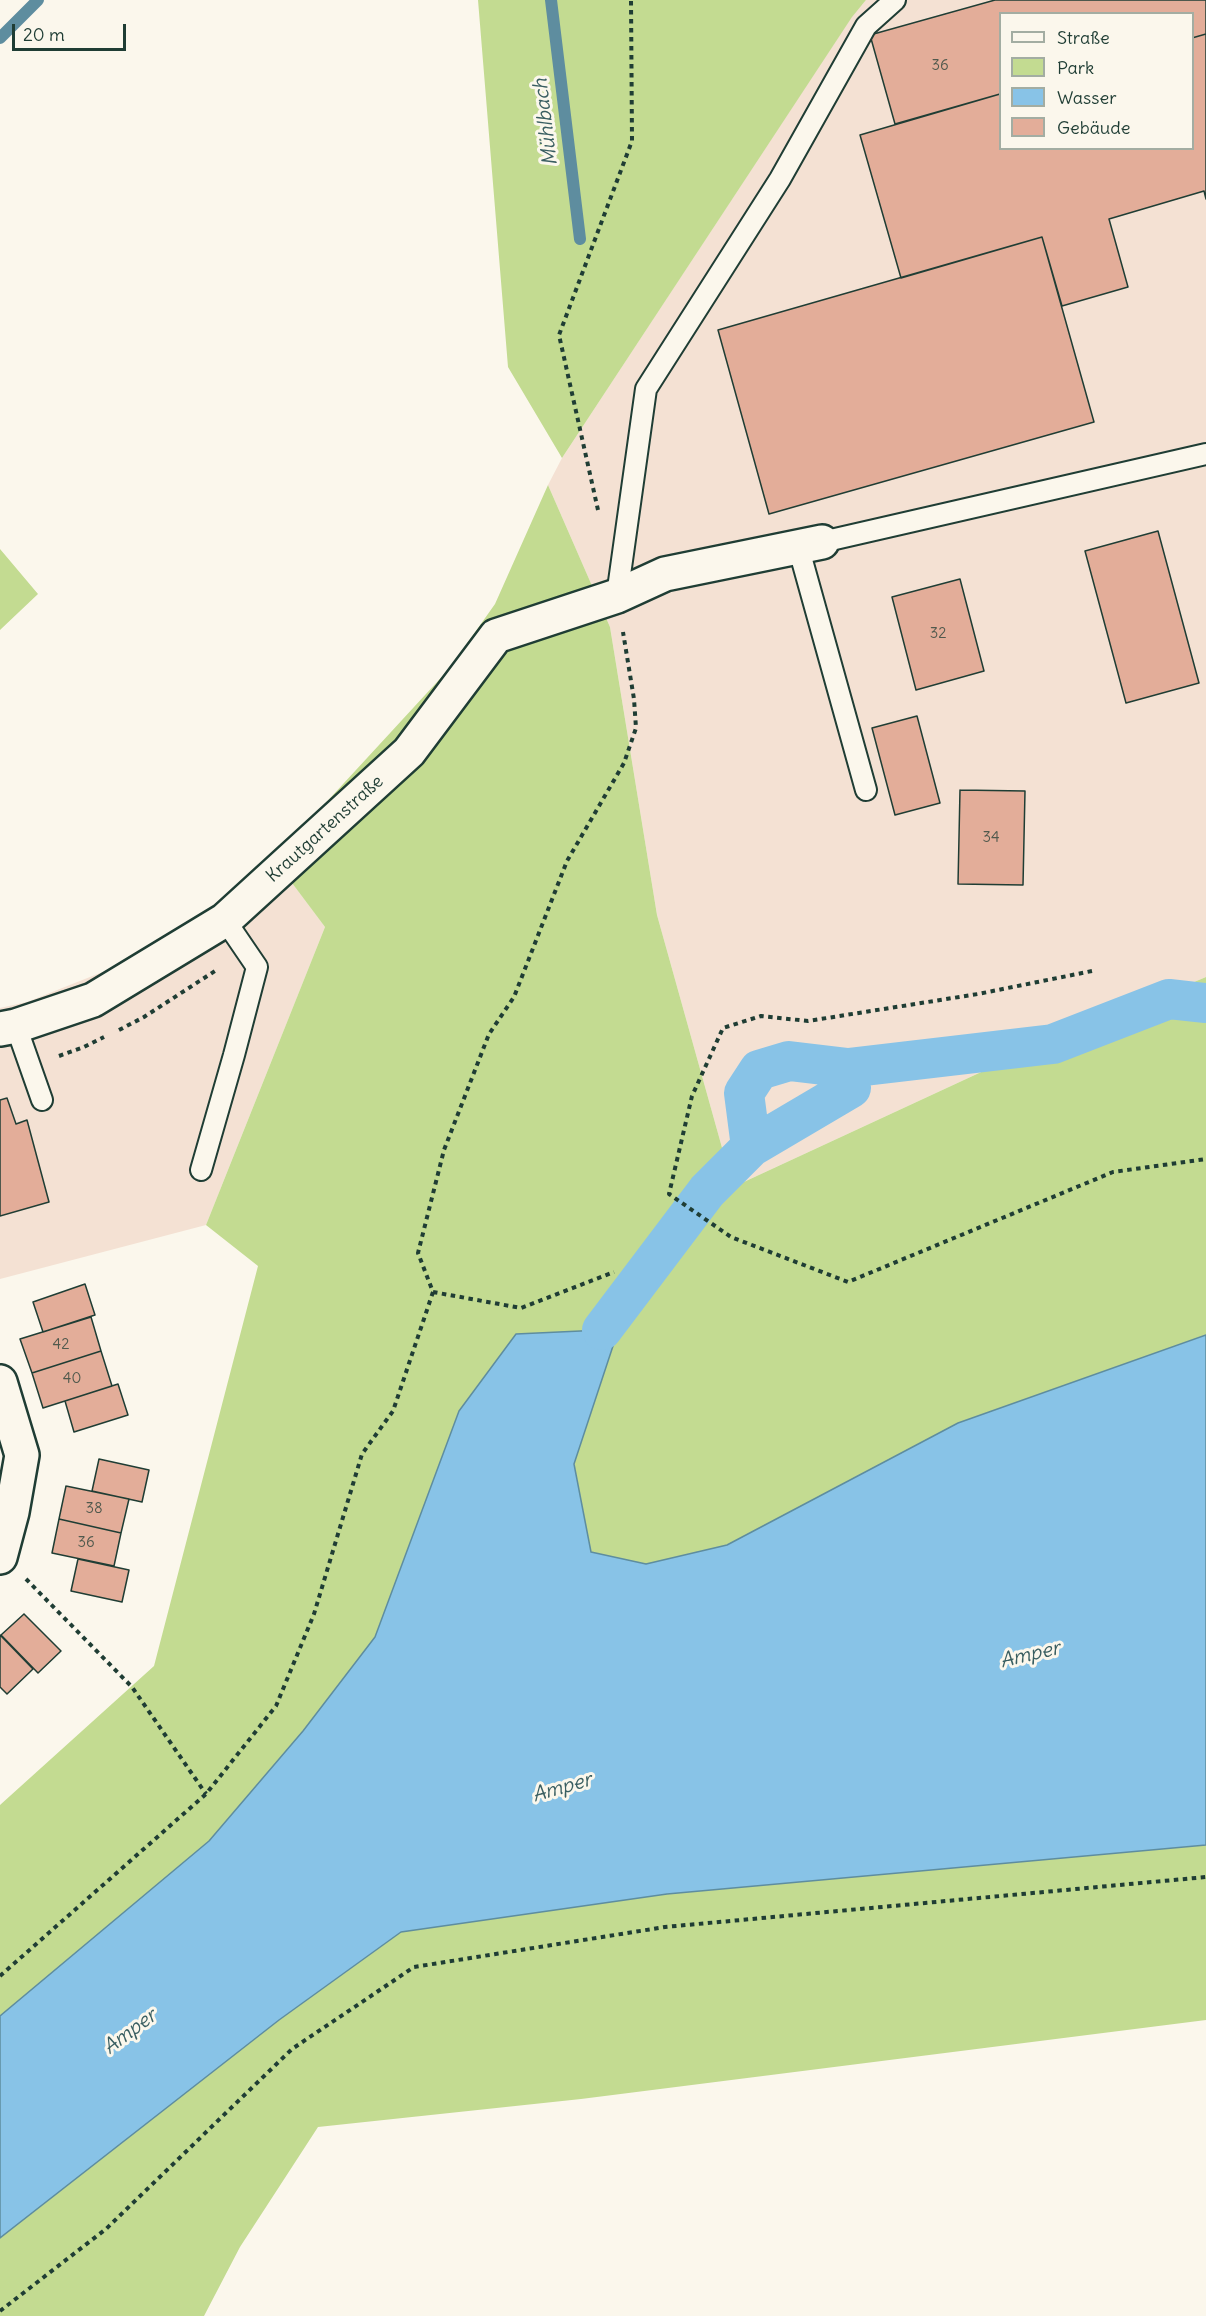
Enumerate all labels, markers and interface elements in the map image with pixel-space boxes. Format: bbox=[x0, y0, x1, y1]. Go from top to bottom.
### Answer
scale bar bbox=[15, 12, 129, 50]
legend bbox=[999, 12, 1194, 150]
text: 20 m bbox=[23, 23, 65, 46]
text: Straße bbox=[1057, 26, 1110, 49]
text: Park bbox=[1057, 56, 1094, 79]
house number: 36 bbox=[931, 57, 949, 75]
water label: Mühlbach bbox=[529, 77, 563, 167]
text: Wasser bbox=[1057, 86, 1116, 109]
text: Gebäude bbox=[1057, 116, 1130, 139]
house number: 32 bbox=[930, 625, 946, 643]
street label: Krautgartenstraße bbox=[262, 771, 388, 887]
house number: 34 bbox=[982, 829, 1000, 847]
house number: 42 bbox=[53, 1336, 69, 1354]
house number: 40 bbox=[63, 1370, 81, 1388]
house number: 38 bbox=[85, 1500, 103, 1518]
house number: 36 bbox=[77, 1534, 95, 1552]
water label: Amper bbox=[998, 1636, 1062, 1674]
water label: Amper bbox=[530, 1768, 594, 1808]
water label: Amper bbox=[99, 2004, 161, 2060]

